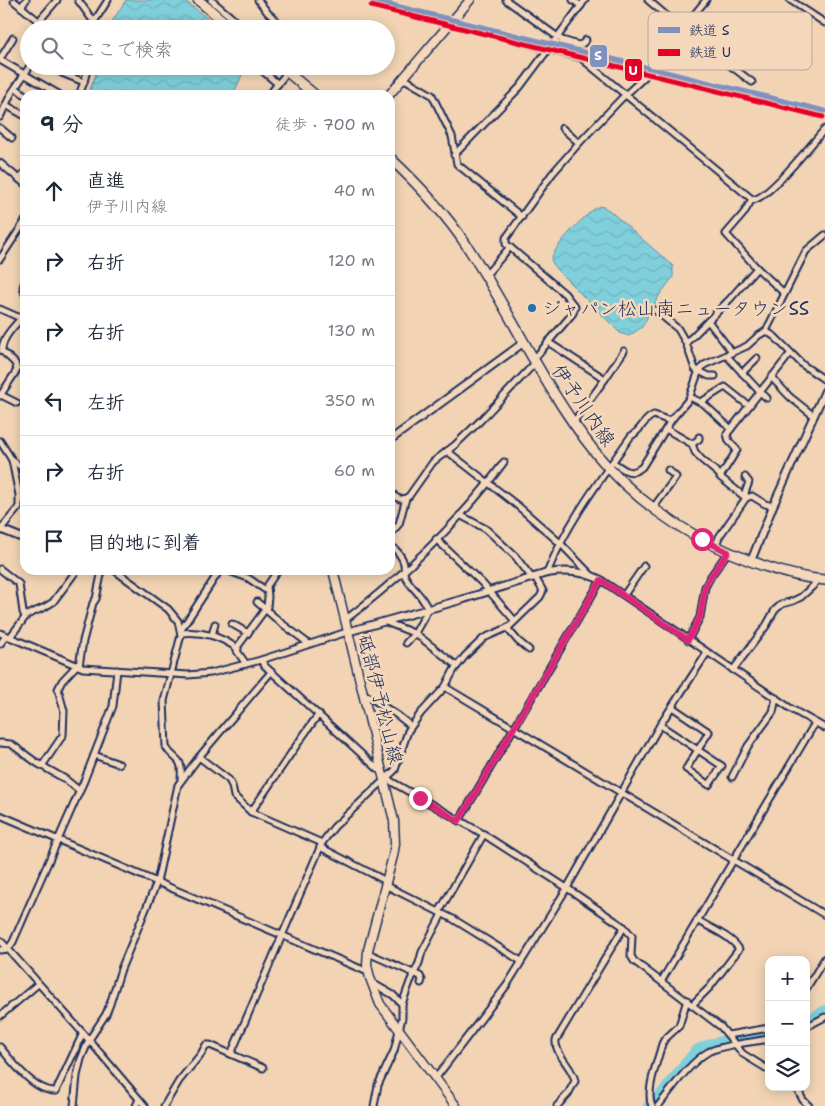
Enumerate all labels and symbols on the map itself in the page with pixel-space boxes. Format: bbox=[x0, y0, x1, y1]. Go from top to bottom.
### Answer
legend bbox=[648, 12, 812, 70]
text: 鉄道 S bbox=[689, 21, 730, 39]
text: 鉄道 U bbox=[689, 43, 731, 61]
line badge: S bbox=[589, 44, 608, 68]
text: S bbox=[594, 46, 602, 64]
line badge: U bbox=[624, 58, 643, 82]
text: U bbox=[628, 61, 638, 79]
place label: ジャパン松山南ニュータウンSS bbox=[542, 296, 809, 321]
marker: ジャパン松山南ニュータウンSS bbox=[526, 302, 538, 314]
street label: 伊予川内線 bbox=[546, 359, 621, 451]
route start bbox=[691, 528, 714, 551]
street label: 砥部伊予松山線 bbox=[352, 632, 409, 767]
route end bbox=[409, 787, 432, 810]

